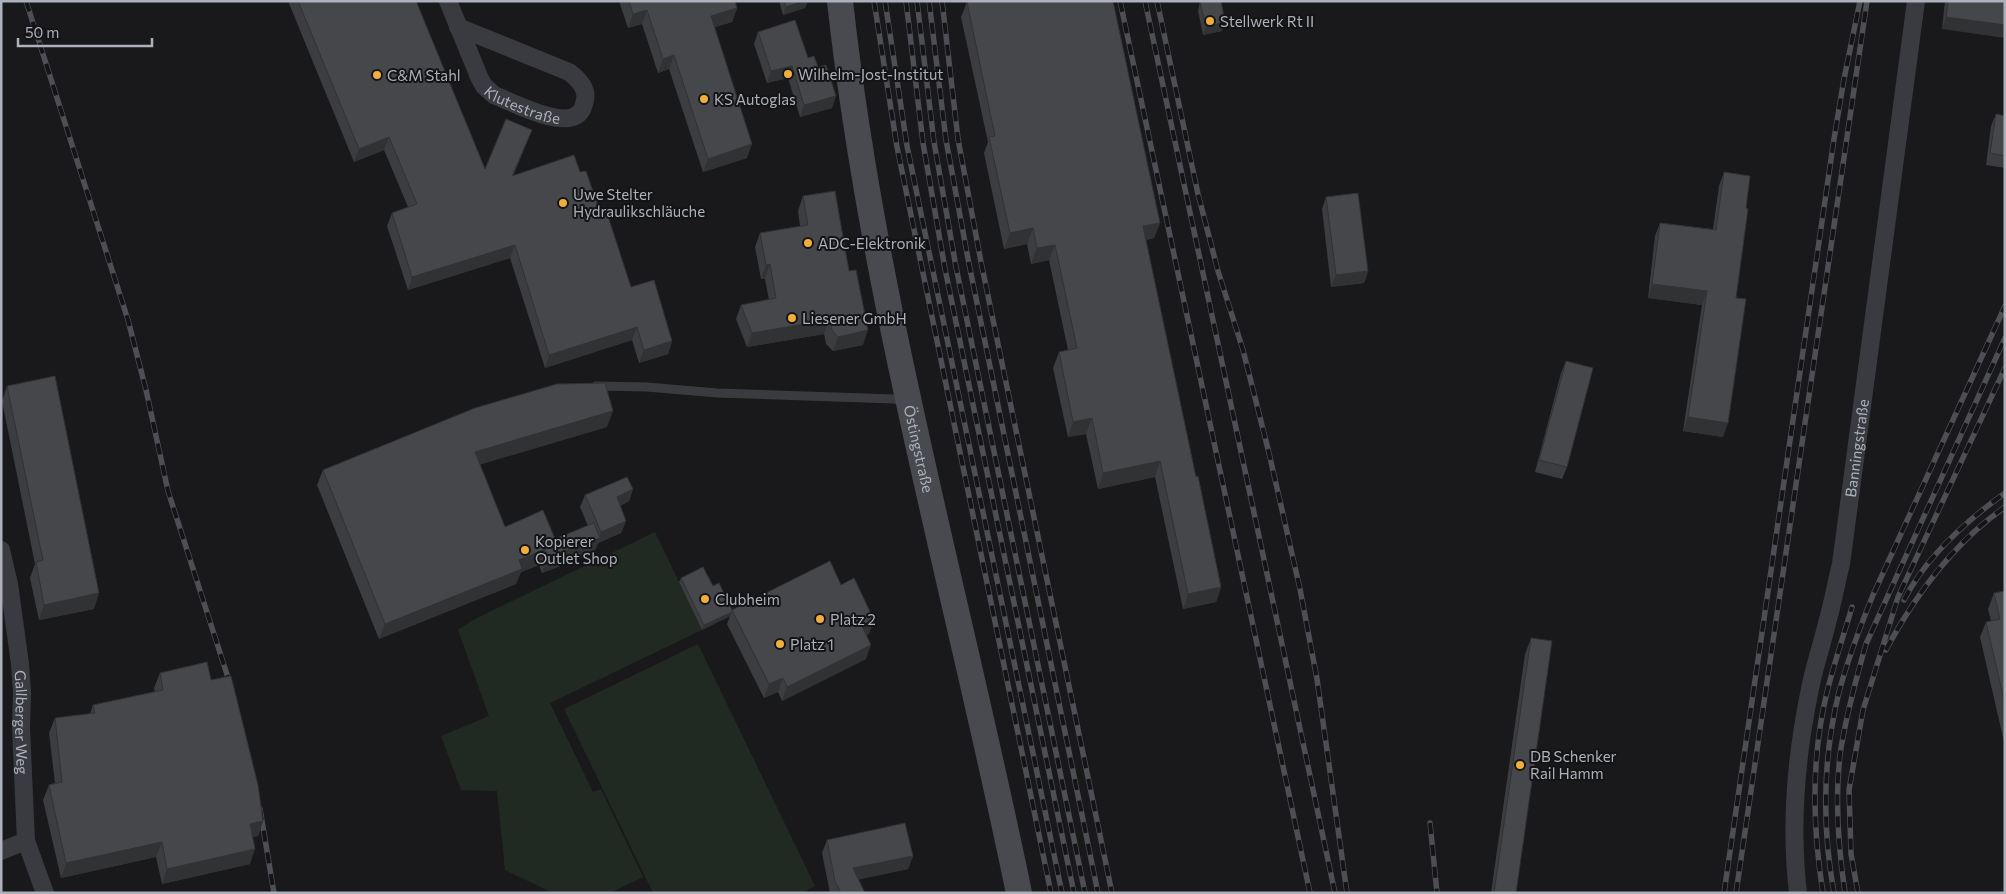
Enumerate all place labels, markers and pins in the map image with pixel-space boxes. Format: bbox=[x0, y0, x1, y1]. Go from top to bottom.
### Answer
place label: Stellwerk Rt II bbox=[1220, 12, 1314, 30]
marker: Stellwerk Rt II bbox=[1204, 15, 1216, 27]
place label: Wilhelm-Jost-Institut bbox=[798, 65, 943, 83]
place label: C&M Stahl bbox=[387, 66, 461, 84]
marker: Wilhelm-Jost-Institut bbox=[782, 68, 794, 80]
marker: C&M Stahl bbox=[371, 69, 383, 81]
place label: KS Autoglas bbox=[714, 90, 796, 108]
marker: KS Autoglas bbox=[698, 93, 710, 105]
place label: Uwe Stelter Hydraulikschläuche bbox=[573, 185, 705, 220]
marker: Uwe Stelter Hydraulikschläuche bbox=[557, 197, 569, 209]
place label: ADC-Elektronik bbox=[818, 234, 926, 252]
marker: ADC-Elektronik bbox=[802, 237, 814, 249]
place label: Liesener GmbH bbox=[802, 309, 907, 327]
marker: Liesener GmbH bbox=[786, 312, 798, 324]
place label: Kopierer Outlet Shop bbox=[535, 532, 618, 567]
marker: Kopierer Outlet Shop bbox=[519, 544, 531, 556]
place label: Clubheim bbox=[715, 590, 780, 608]
marker: Clubheim bbox=[699, 593, 711, 605]
place label: Platz 2 bbox=[830, 610, 876, 628]
marker: Platz 2 bbox=[814, 613, 826, 625]
place label: Platz 1 bbox=[790, 635, 834, 653]
marker: Platz 1 bbox=[774, 638, 786, 650]
place label: DB Schenker Rail Hamm bbox=[1530, 747, 1617, 782]
marker: DB Schenker Rail Hamm bbox=[1514, 759, 1526, 771]

